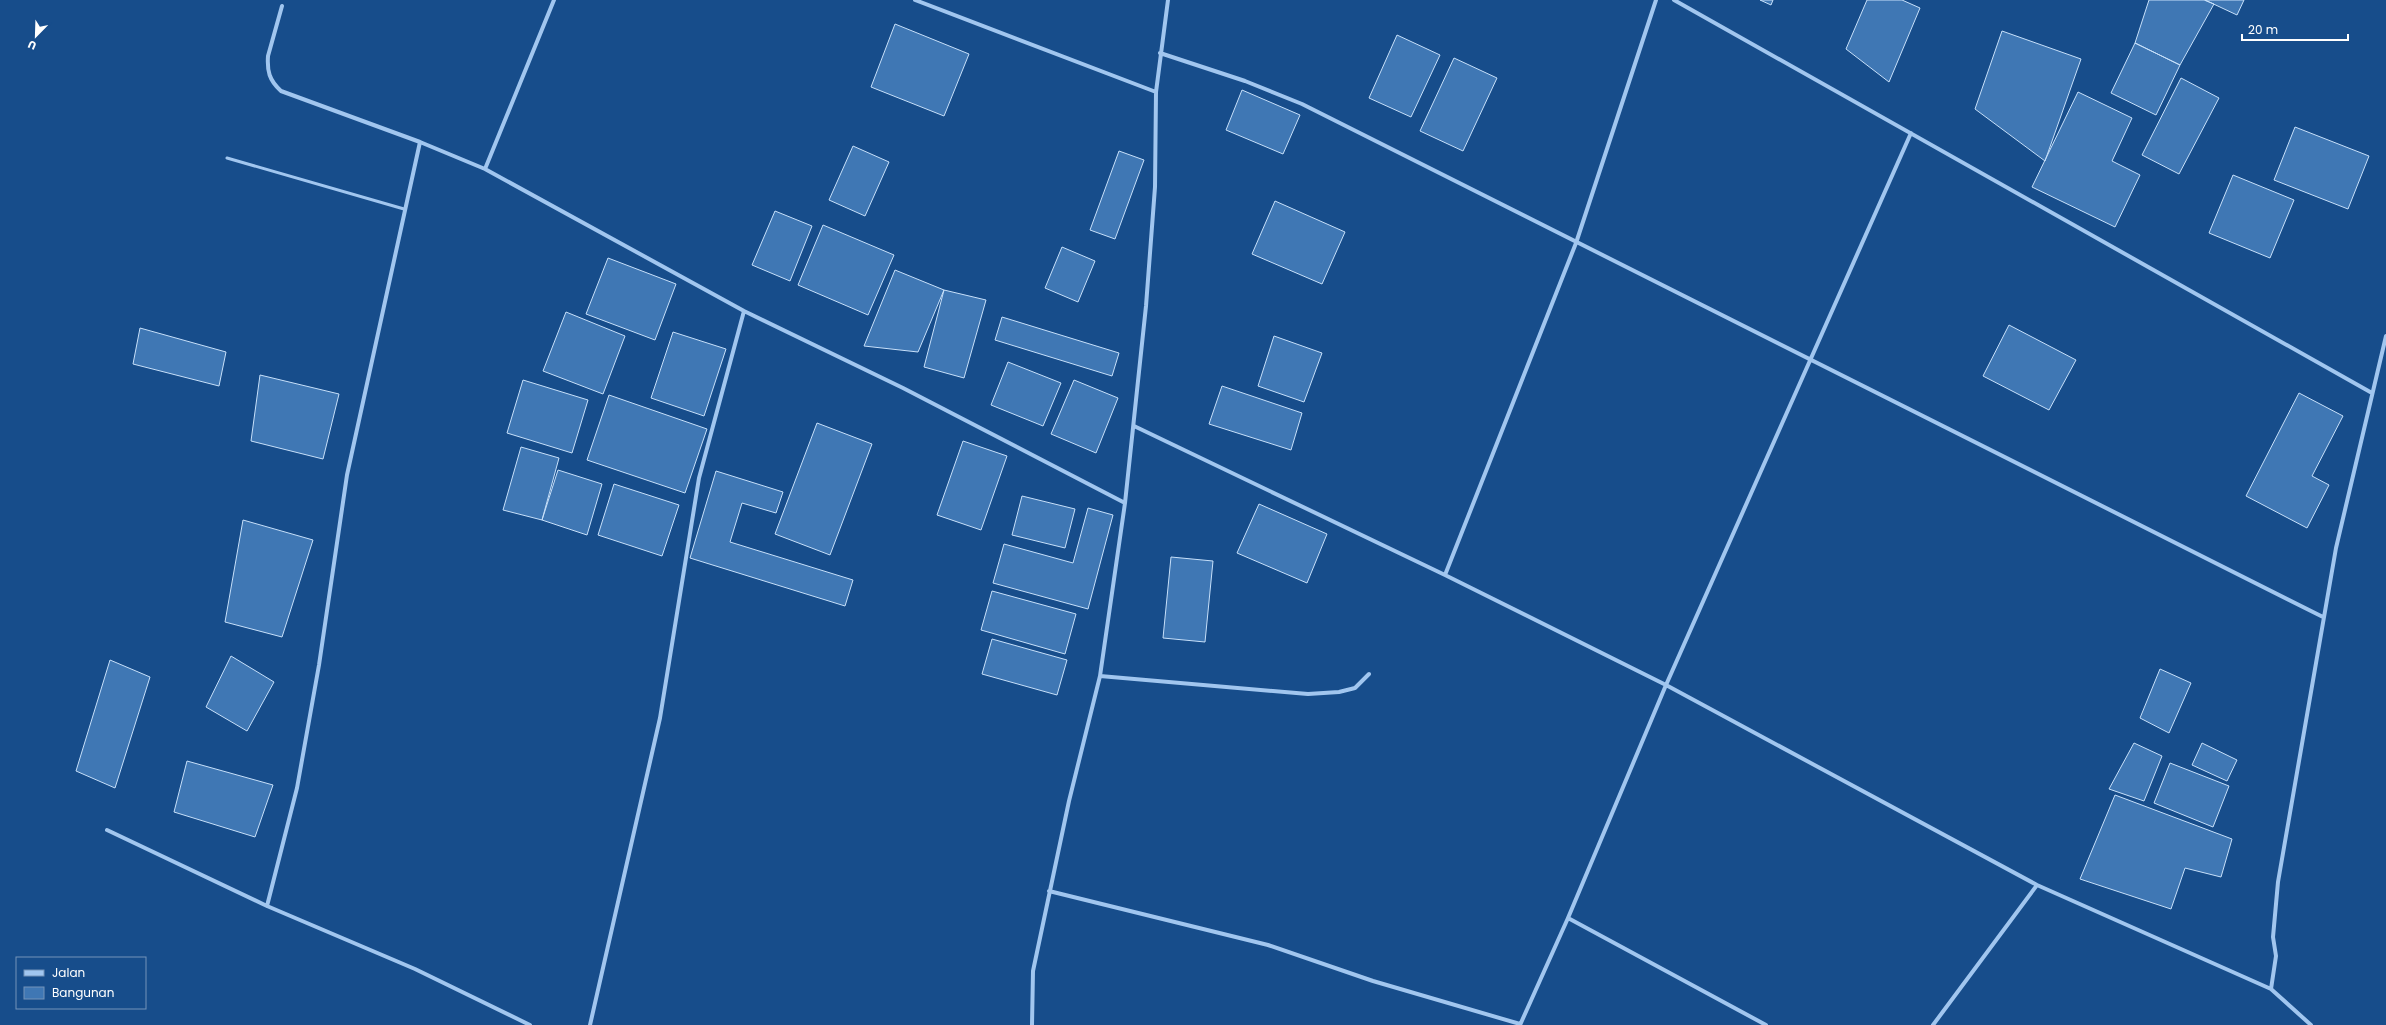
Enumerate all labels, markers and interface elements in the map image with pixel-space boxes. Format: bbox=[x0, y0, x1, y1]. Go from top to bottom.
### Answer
north arrow bbox=[16, 16, 56, 56]
scale bar bbox=[2242, 16, 2348, 42]
text: 20 m bbox=[2248, 21, 2278, 38]
text: U bbox=[25, 36, 39, 54]
legend bbox=[16, 957, 146, 1009]
text: Jalan bbox=[52, 964, 85, 981]
text: Bangunan bbox=[52, 984, 114, 1001]

